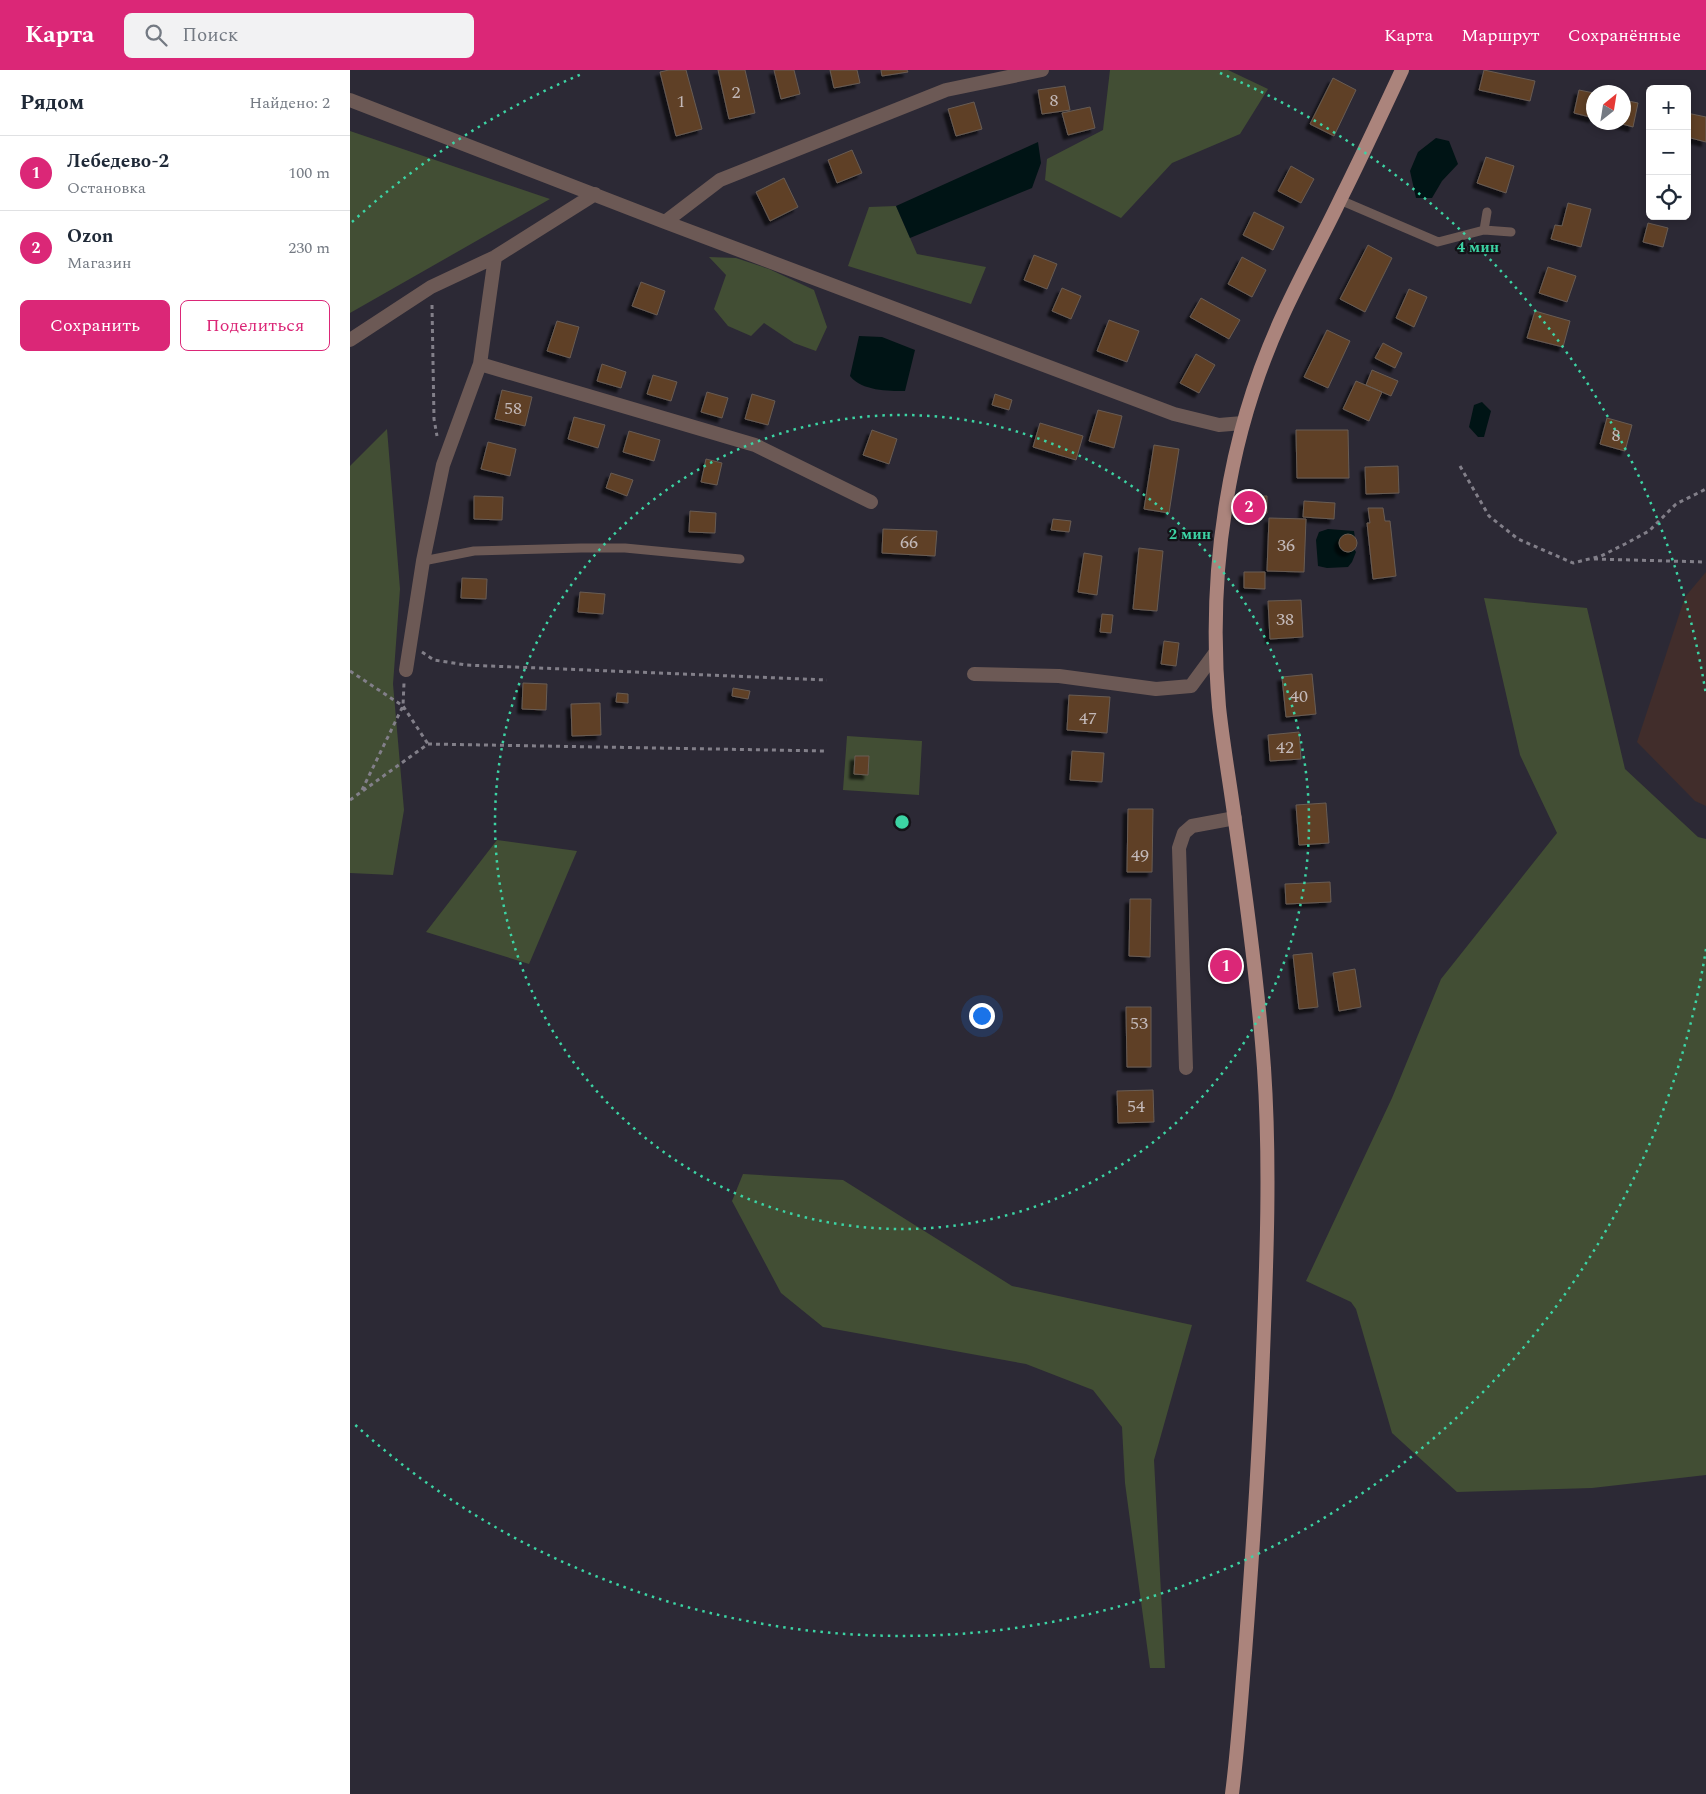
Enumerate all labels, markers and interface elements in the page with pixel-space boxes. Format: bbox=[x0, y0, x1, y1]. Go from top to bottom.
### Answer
search box bbox=[124, 13, 474, 58]
text: Карта bbox=[25, 17, 94, 53]
icon: search bbox=[142, 21, 170, 49]
text: Поиск bbox=[182, 21, 238, 50]
text: Карта bbox=[1384, 22, 1433, 49]
text: Маршрут bbox=[1461, 22, 1540, 49]
text: Сохранённые bbox=[1568, 22, 1681, 49]
house number: 2 bbox=[732, 79, 741, 106]
north arrow bbox=[1586, 85, 1631, 130]
map controls bbox=[1646, 85, 1691, 220]
button: + bbox=[1646, 85, 1691, 130]
text: Рядом bbox=[20, 87, 84, 119]
house number: 8 bbox=[1050, 87, 1059, 114]
house number: 1 bbox=[677, 88, 686, 115]
text: Найдено: 2 bbox=[249, 91, 330, 115]
button: − bbox=[1646, 130, 1691, 175]
text: Лебедево-2 bbox=[67, 147, 169, 176]
text: 1 bbox=[32, 161, 40, 185]
text: 100 m bbox=[288, 161, 330, 185]
button: locate bbox=[1646, 175, 1691, 220]
text: Остановка bbox=[67, 176, 146, 200]
text: Ozon bbox=[67, 222, 114, 251]
text: 2 bbox=[32, 236, 40, 260]
text: 230 m bbox=[288, 236, 330, 260]
text: 4 мин bbox=[1457, 236, 1499, 259]
text: Магазин bbox=[67, 251, 131, 275]
button: Сохранить bbox=[20, 300, 170, 351]
button: Поделиться bbox=[180, 300, 330, 351]
house number: 58 bbox=[504, 395, 522, 422]
house number: 8 bbox=[1612, 422, 1621, 449]
pin: 2 bbox=[1233, 488, 1265, 526]
text: 2 мин bbox=[1169, 523, 1211, 546]
house number: 66 bbox=[900, 529, 918, 556]
house number: 36 bbox=[1277, 532, 1295, 559]
house number: 38 bbox=[1276, 606, 1294, 633]
house number: 40 bbox=[1290, 683, 1308, 710]
house number: 47 bbox=[1079, 705, 1097, 732]
house number: 42 bbox=[1276, 734, 1294, 761]
centre of rings bbox=[893, 813, 911, 831]
house number: 49 bbox=[1131, 842, 1149, 869]
pin: 1 bbox=[1210, 947, 1242, 985]
your location bbox=[969, 1003, 995, 1029]
house number: 53 bbox=[1130, 1010, 1148, 1037]
house number: 54 bbox=[1127, 1093, 1145, 1120]

